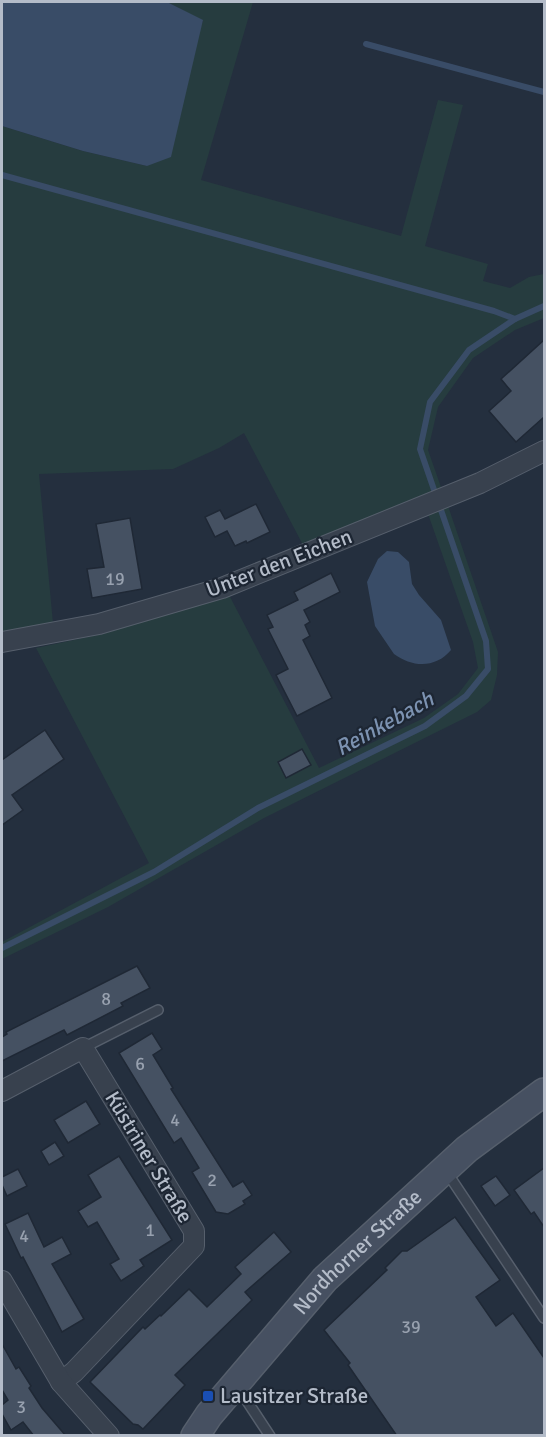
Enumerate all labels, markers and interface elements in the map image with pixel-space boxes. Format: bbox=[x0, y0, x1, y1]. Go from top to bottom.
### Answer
street label: Unter den Eichen bbox=[202, 523, 356, 603]
house number: 19 bbox=[105, 568, 125, 590]
water label: Reinkebach bbox=[330, 685, 439, 762]
house number: 8 bbox=[101, 988, 111, 1010]
house number: 6 bbox=[135, 1053, 145, 1075]
street label: Küstriner Straße bbox=[99, 1086, 199, 1228]
house number: 4 bbox=[170, 1109, 180, 1131]
house number: 2 bbox=[207, 1169, 217, 1191]
street label: Nordhorner Straße bbox=[287, 1184, 427, 1320]
house number: 1 bbox=[145, 1219, 155, 1241]
house number: 4 bbox=[19, 1225, 29, 1247]
house number: 39 bbox=[401, 1316, 421, 1338]
place label: Lausitzer Straße bbox=[220, 1383, 368, 1409]
marker: Lausitzer Straße bbox=[201, 1389, 215, 1403]
house number: 3 bbox=[16, 1396, 26, 1418]

